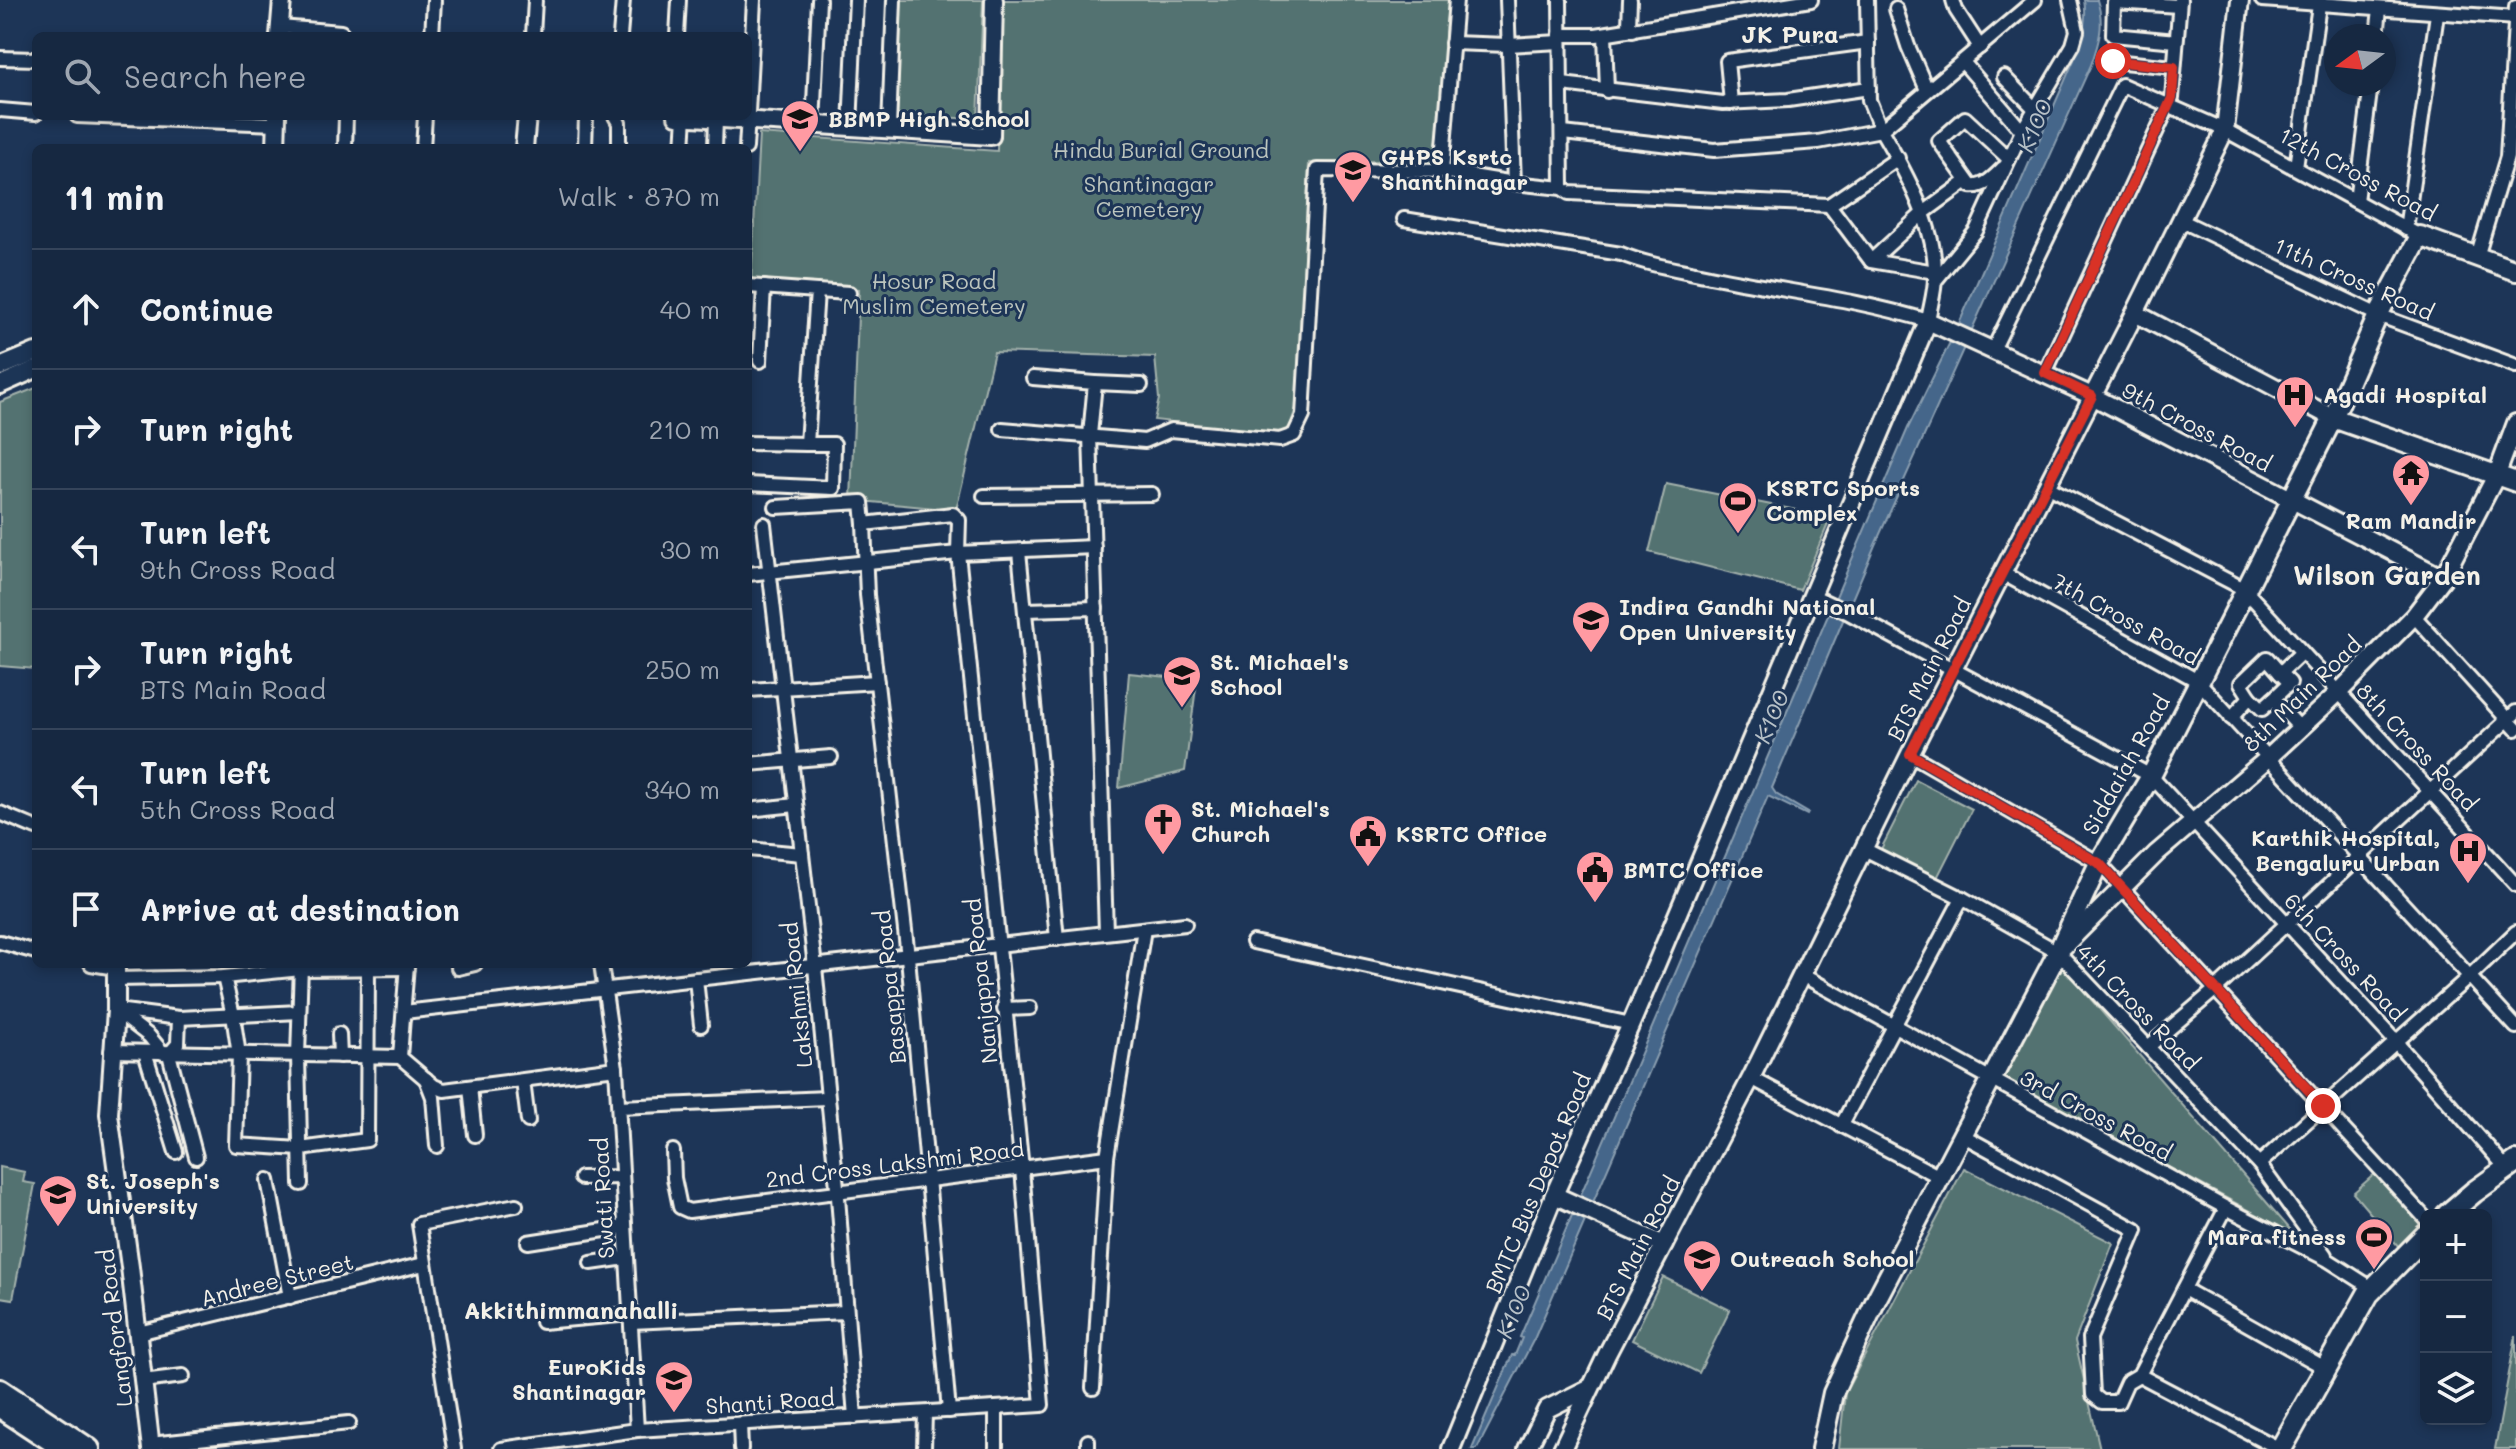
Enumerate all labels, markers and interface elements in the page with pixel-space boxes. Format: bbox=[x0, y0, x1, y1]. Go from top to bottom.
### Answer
district label: JK Pura bbox=[1741, 18, 1839, 49]
north arrow bbox=[2324, 24, 2396, 96]
search box bbox=[32, 32, 752, 120]
route start bbox=[2095, 43, 2131, 79]
icon: search bbox=[60, 54, 104, 98]
text: Search here bbox=[124, 56, 307, 96]
water label: K100 bbox=[2009, 94, 2059, 157]
school or university icon: BBMP High School bbox=[779, 98, 821, 153]
place label: BBMP High School bbox=[828, 104, 1030, 133]
street label: 12th Cross Road bbox=[2275, 120, 2442, 227]
park label: Hindu Burial Ground bbox=[1053, 135, 1269, 164]
place label: GHPS Ksrtc Shanthinagar bbox=[1381, 142, 1528, 196]
school or university icon: GHPS Ksrtc Shanthinagar bbox=[1332, 149, 1374, 204]
park label: Shantinagar Cemetery bbox=[1084, 169, 1214, 223]
text: 11 min bbox=[64, 174, 164, 219]
text: Walk · 870 m bbox=[557, 179, 720, 213]
street label: 11th Cross Road bbox=[2270, 230, 2439, 327]
park label: Hosur Road Muslim Cemetery bbox=[842, 266, 1026, 320]
icon: ahead bbox=[64, 287, 108, 331]
text: Continue bbox=[140, 289, 273, 329]
text: 40 m bbox=[660, 292, 720, 326]
hospital icon: Agadi Hospital bbox=[2274, 374, 2316, 429]
street label: 9th Cross Road bbox=[2118, 375, 2277, 478]
place label: Agadi Hospital bbox=[2323, 380, 2487, 409]
icon: right bbox=[64, 407, 108, 451]
text: Turn right bbox=[140, 409, 293, 449]
text: 210 m bbox=[649, 412, 720, 446]
temple icon: Ram Mandir bbox=[2390, 452, 2432, 507]
place label: KSRTC Sports Complex bbox=[1766, 473, 1920, 527]
sports icon: KSRTC Sports Complex bbox=[1717, 480, 1759, 535]
place label: Ram Mandir bbox=[2346, 506, 2476, 535]
text: Turn left bbox=[140, 512, 271, 552]
icon: left bbox=[64, 527, 108, 571]
text: 30 m bbox=[660, 532, 720, 566]
text: 9th Cross Road bbox=[140, 552, 335, 586]
district label: Wilson Garden bbox=[2293, 558, 2481, 592]
street label: 7th Cross Road bbox=[2047, 566, 2205, 671]
place label: Indira Gandhi National Open University bbox=[1619, 592, 1875, 646]
street label: BTS Main Road bbox=[1880, 592, 1977, 745]
school or university icon: Indira Gandhi National Open University bbox=[1570, 599, 1612, 654]
street label: 8th Main Road bbox=[2236, 630, 2367, 758]
text: Turn right bbox=[140, 632, 293, 672]
icon: right bbox=[64, 647, 108, 691]
place label: St. Michael's School bbox=[1210, 647, 1349, 701]
text: 250 m bbox=[645, 652, 720, 686]
school or university icon: St. Michael's School bbox=[1161, 654, 1203, 709]
text: BTS Main Road bbox=[140, 672, 326, 706]
street label: 8th Cross Road bbox=[2350, 676, 2484, 817]
water label: K100 bbox=[1746, 685, 1796, 748]
street label: Siddaiah Road bbox=[2075, 690, 2176, 840]
text: Turn left bbox=[140, 752, 271, 792]
icon: left bbox=[64, 767, 108, 811]
text: 340 m bbox=[644, 772, 720, 806]
text: 5th Cross Road bbox=[140, 792, 335, 826]
place label: St. Michael's Church bbox=[1191, 794, 1330, 848]
church icon: St. Michael's Church bbox=[1142, 801, 1184, 856]
public building icon: KSRTC Office bbox=[1347, 813, 1389, 868]
place label: KSRTC Office bbox=[1396, 819, 1547, 848]
place label: Karthik Hospital, Bengaluru Urban bbox=[2251, 823, 2440, 877]
hospital icon: Karthik Hospital, Bengaluru Urban bbox=[2447, 830, 2489, 885]
public building icon: BMTC Office bbox=[1574, 849, 1616, 904]
place label: BMTC Office bbox=[1623, 855, 1763, 884]
street label: 6th Cross Road bbox=[2278, 886, 2412, 1027]
icon: arrive bbox=[64, 887, 108, 931]
text: Arrive at destination bbox=[140, 889, 460, 929]
street label: Nanjappa Road bbox=[957, 897, 1004, 1065]
street label: Basappa Road bbox=[867, 909, 912, 1065]
street label: Lakshmi Road bbox=[774, 921, 819, 1069]
street label: 4th Cross Road bbox=[2071, 937, 2206, 1076]
street label: 3rd Cross Road bbox=[2015, 1062, 2177, 1167]
street label: BMTC Bus Depot Road bbox=[1478, 1068, 1597, 1297]
route end bbox=[2305, 1088, 2341, 1124]
street label: 2nd Cross Lakshmi Road bbox=[764, 1133, 1026, 1194]
street label: Swati Road bbox=[585, 1137, 620, 1259]
place label: St. Joseph's University bbox=[86, 1166, 220, 1220]
street label: BTS Main Road bbox=[1589, 1171, 1686, 1324]
school or university icon: St. Joseph's University bbox=[37, 1173, 79, 1228]
map controls bbox=[2420, 1209, 2492, 1425]
button: + bbox=[2420, 1209, 2492, 1281]
sports icon: Mara fitness bbox=[2353, 1216, 2395, 1271]
place label: Mara fitness bbox=[2207, 1222, 2346, 1251]
school or university icon: Outreach School bbox=[1681, 1238, 1723, 1293]
place label: Outreach School bbox=[1730, 1244, 1915, 1273]
street label: Andree Street bbox=[197, 1246, 356, 1313]
street label: Langford Road bbox=[90, 1248, 139, 1409]
water label: K100 bbox=[1488, 1280, 1538, 1343]
button: − bbox=[2420, 1281, 2492, 1353]
district label: Akkithimmanahalli bbox=[464, 1294, 678, 1325]
place label: EuroKids Shantinagar bbox=[512, 1352, 646, 1406]
button: layers bbox=[2420, 1353, 2492, 1425]
school or university icon: EuroKids Shantinagar bbox=[653, 1359, 695, 1414]
street label: Shanti Road bbox=[705, 1383, 835, 1420]

